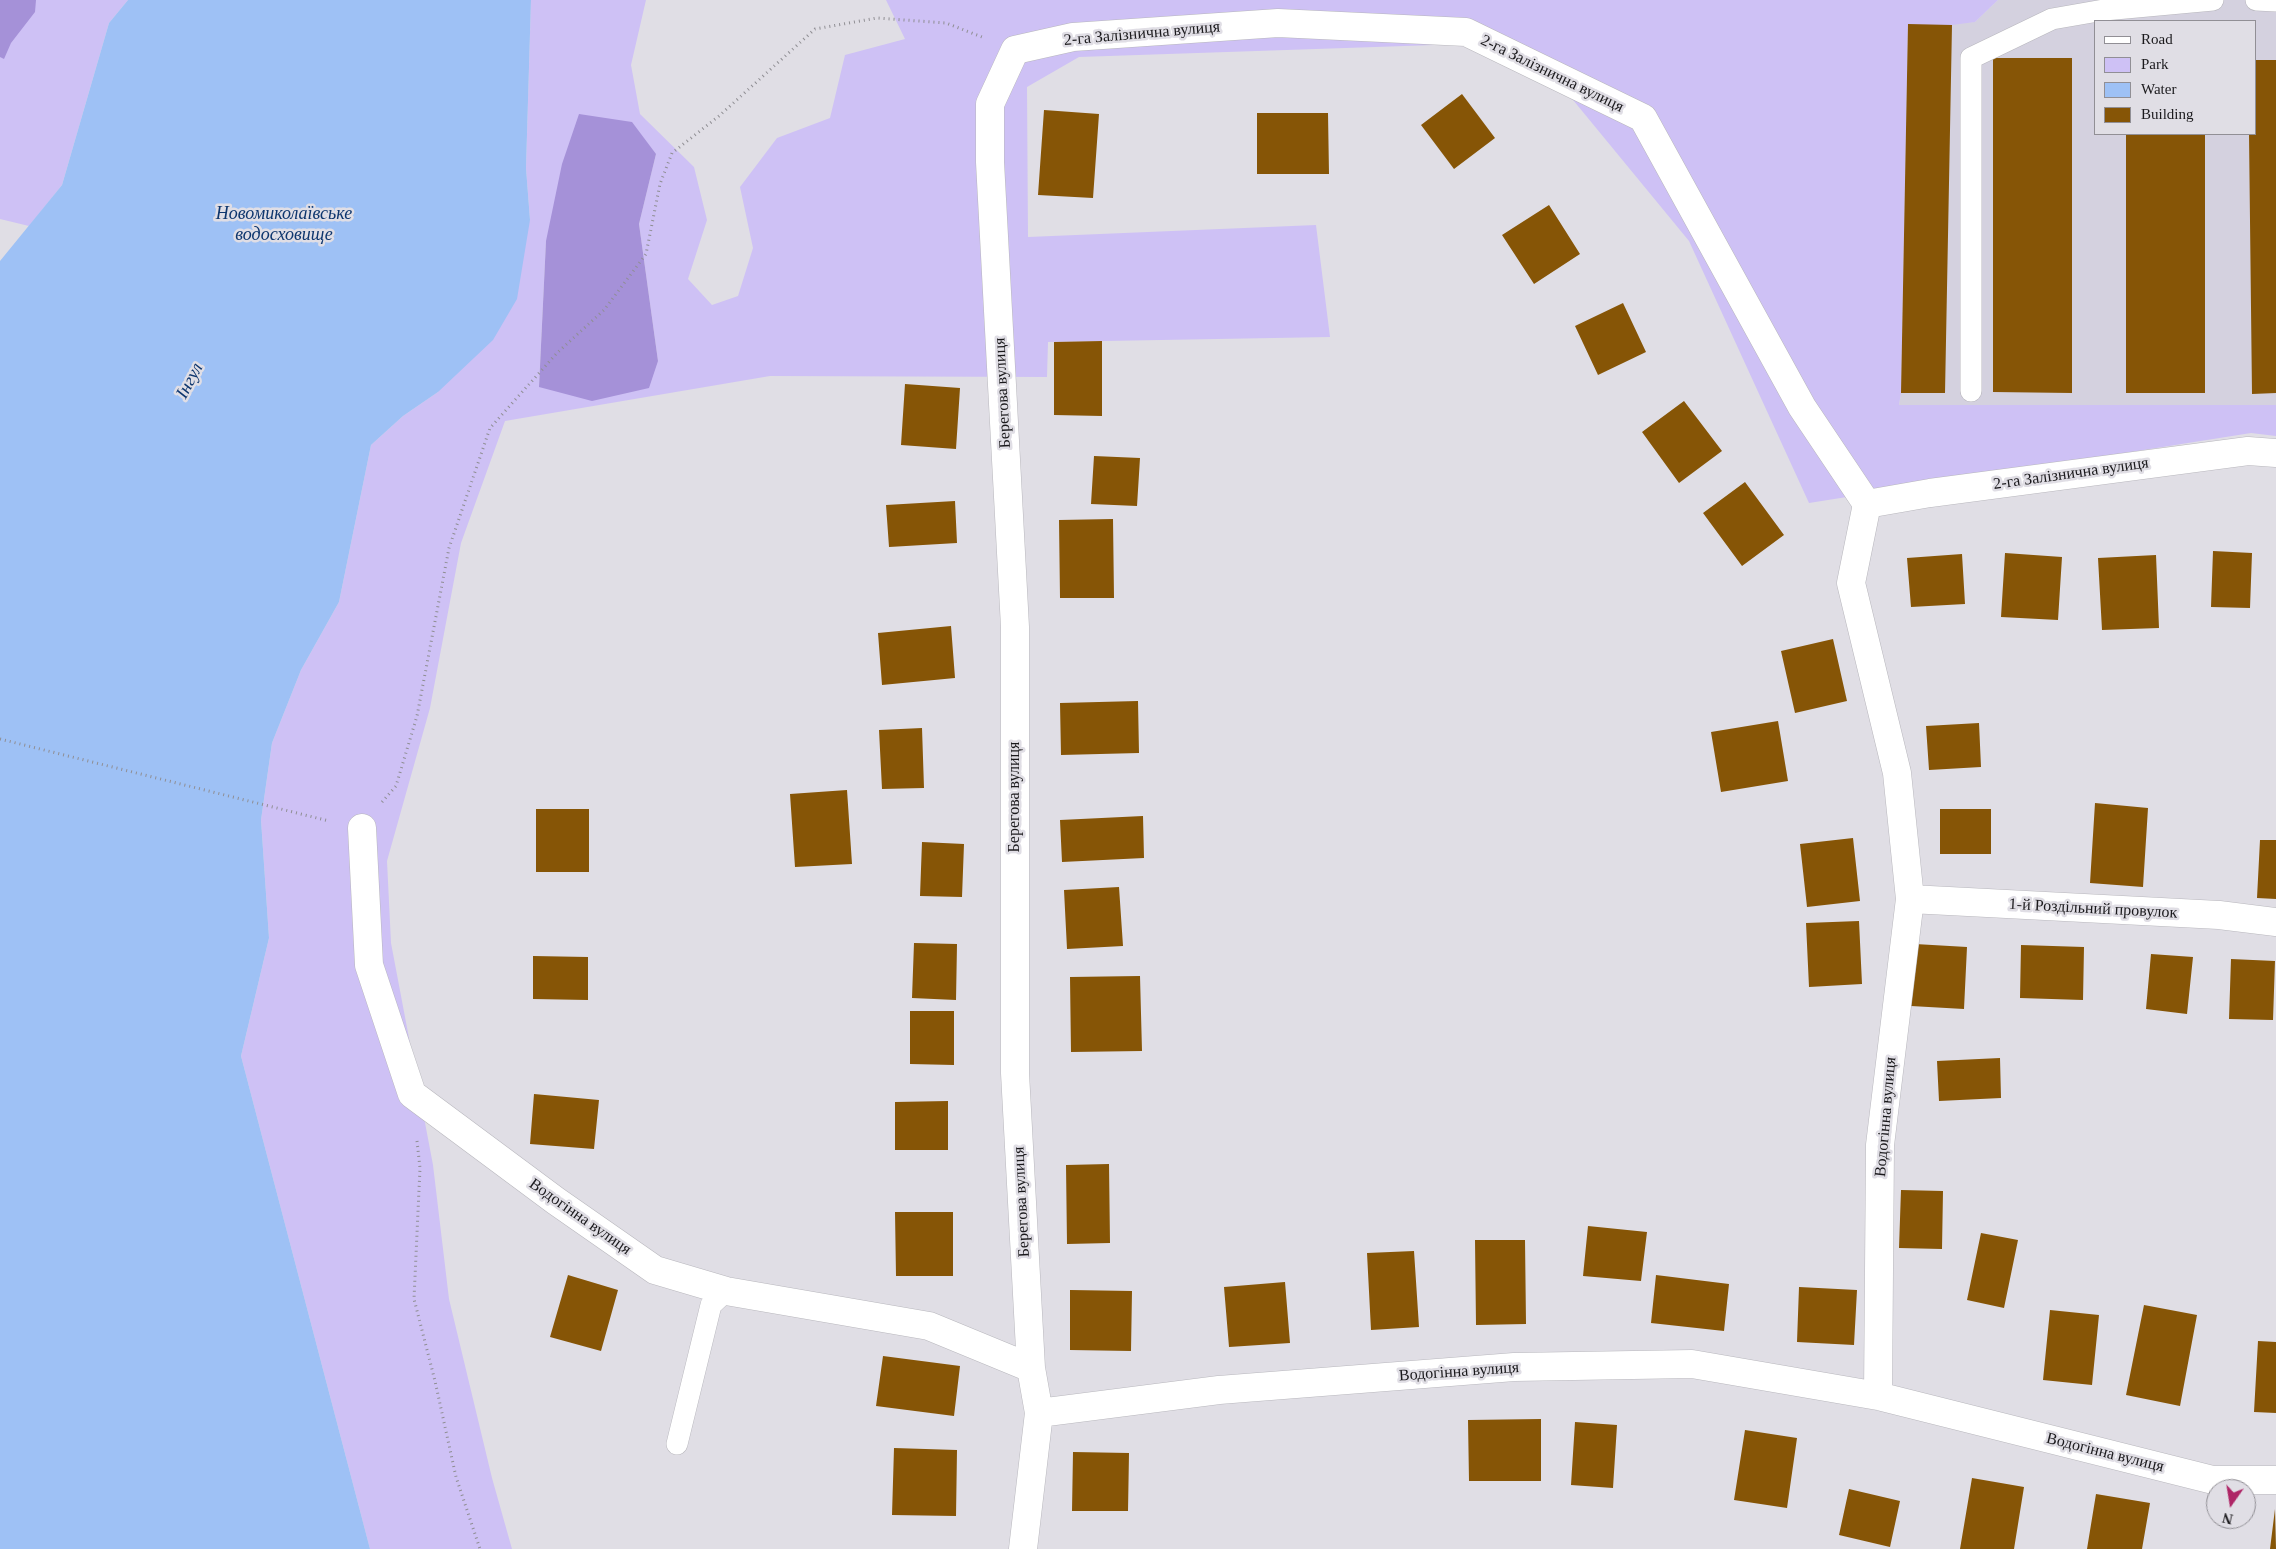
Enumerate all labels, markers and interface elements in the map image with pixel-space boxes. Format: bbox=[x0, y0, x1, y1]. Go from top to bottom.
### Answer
street label: 2-га Залізнична вулиця bbox=[1063, 18, 1221, 50]
legend bbox=[2094, 20, 2256, 135]
street label: 2-га Залізнична вулиця bbox=[1477, 31, 1627, 117]
text: Road bbox=[2141, 31, 2173, 47]
text: Park bbox=[2141, 56, 2169, 72]
text: Water bbox=[2141, 81, 2176, 97]
text: Building bbox=[2141, 106, 2194, 122]
water label: Новомиколаївське водосховище bbox=[216, 203, 352, 245]
street label: Берегова вулиця bbox=[991, 337, 1015, 449]
water label: Інгул bbox=[172, 359, 208, 403]
street label: 2-га Залізнична вулиця bbox=[1992, 454, 2150, 494]
street label: Берегова вулиця bbox=[1005, 742, 1025, 852]
street label: 1-й Роздільний провулок bbox=[2008, 895, 2178, 923]
street label: Водогінна вулиця bbox=[1871, 1056, 1901, 1178]
street label: Берегова вулиця bbox=[1010, 1146, 1034, 1258]
street label: Водогінна вулиця bbox=[525, 1175, 635, 1259]
street label: Водогінна вулиця bbox=[1398, 1358, 1520, 1386]
street label: Водогінна вулиця bbox=[2044, 1429, 2166, 1477]
north arrow bbox=[2206, 1479, 2256, 1529]
text: N bbox=[2221, 1510, 2234, 1527]

